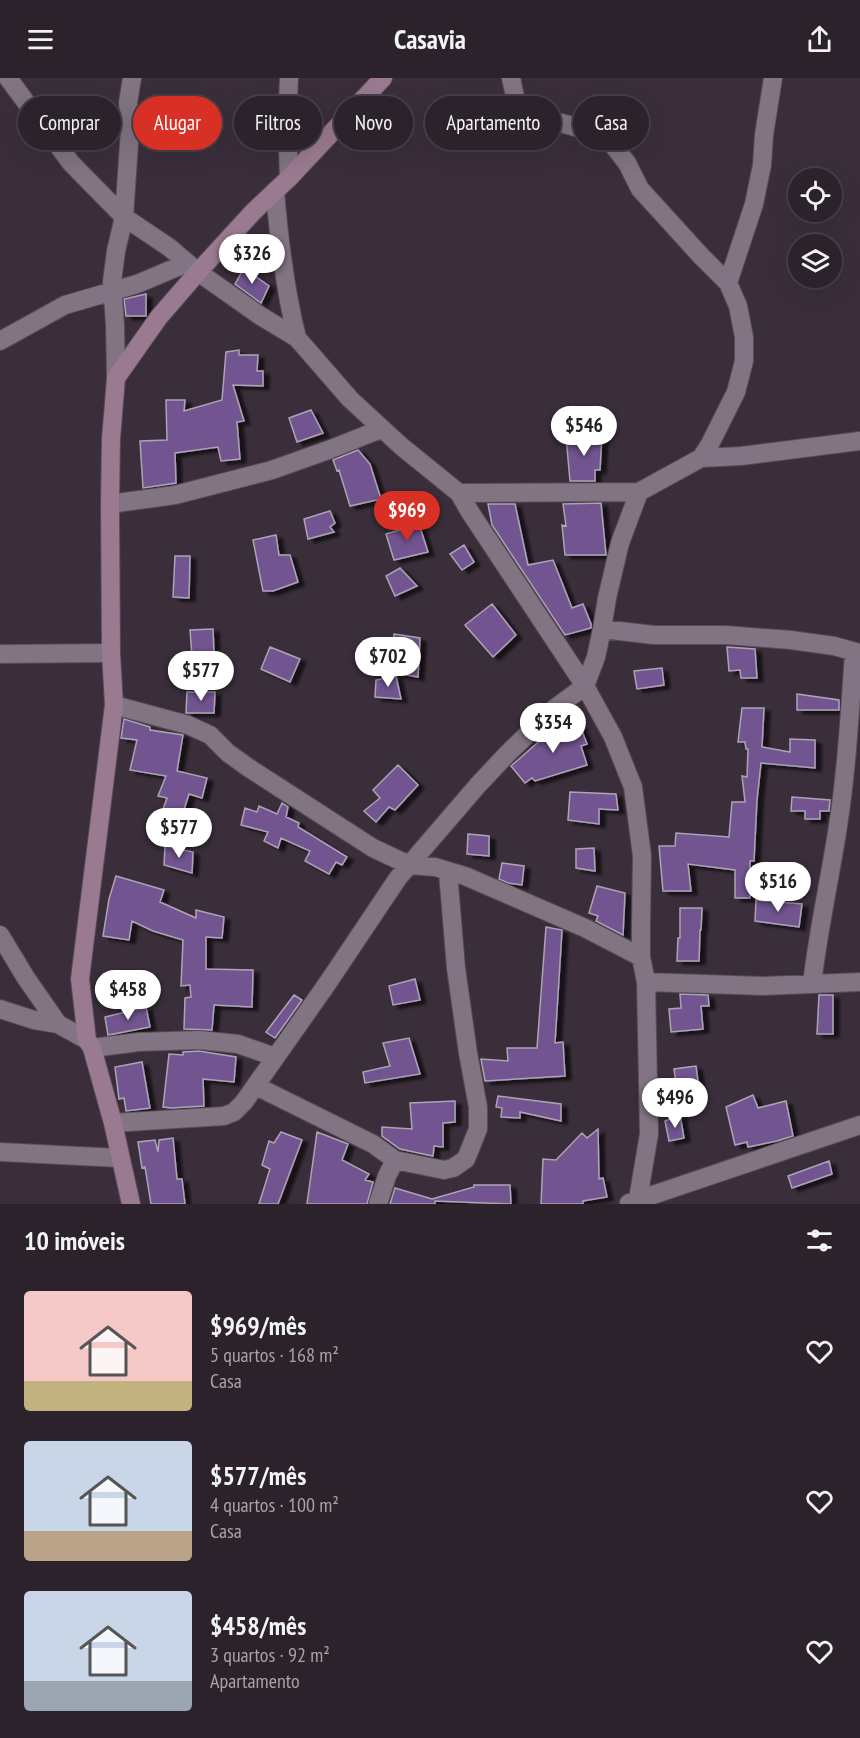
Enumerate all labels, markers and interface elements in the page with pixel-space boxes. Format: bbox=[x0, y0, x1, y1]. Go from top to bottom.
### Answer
text: Casavia bbox=[394, 22, 466, 56]
icon: menu bbox=[24, 23, 57, 56]
icon: share bbox=[803, 23, 836, 56]
chip: Comprar bbox=[18, 96, 121, 150]
chip: Alugar bbox=[133, 96, 222, 150]
chip: Filtros bbox=[234, 96, 322, 150]
chip: Novo bbox=[334, 96, 413, 150]
chip: Apartamento bbox=[425, 96, 561, 150]
chip: Casa bbox=[573, 96, 649, 150]
map controls bbox=[788, 168, 842, 288]
button: locate bbox=[788, 168, 842, 222]
pin: $326 bbox=[216, 234, 288, 285]
button: layers bbox=[788, 234, 842, 288]
text: $326 bbox=[233, 240, 271, 266]
pin: $546 bbox=[548, 406, 620, 457]
text: $546 bbox=[565, 412, 603, 438]
pin: $969 bbox=[371, 491, 443, 542]
text: $969 bbox=[388, 497, 426, 523]
pin: $702 bbox=[352, 637, 424, 688]
text: $702 bbox=[369, 643, 407, 669]
pin: $577 bbox=[165, 651, 237, 702]
text: $577 bbox=[182, 657, 220, 683]
pin: $354 bbox=[517, 703, 589, 754]
text: $354 bbox=[534, 709, 572, 735]
pin: $577 bbox=[143, 808, 215, 859]
text: $577 bbox=[160, 814, 198, 840]
pin: $516 bbox=[742, 862, 814, 913]
text: $516 bbox=[759, 868, 797, 894]
pin: $458 bbox=[92, 970, 164, 1021]
text: $458 bbox=[109, 976, 147, 1002]
pin: $496 bbox=[639, 1078, 711, 1129]
text: $496 bbox=[656, 1084, 694, 1110]
text: 10 imóveis bbox=[24, 1224, 125, 1257]
icon: filters bbox=[803, 1224, 836, 1257]
text: $969/mês bbox=[210, 1309, 306, 1342]
icon: home bbox=[72, 1315, 144, 1387]
icon: heart bbox=[803, 1335, 836, 1368]
text: 5 quartos · 168 m² bbox=[210, 1342, 339, 1368]
text: Casa bbox=[210, 1368, 242, 1394]
text: $577/mês bbox=[210, 1459, 306, 1492]
icon: home bbox=[72, 1465, 144, 1537]
icon: heart bbox=[803, 1485, 836, 1518]
text: 4 quartos · 100 m² bbox=[210, 1492, 339, 1518]
text: Casa bbox=[210, 1518, 242, 1544]
text: $458/mês bbox=[210, 1609, 306, 1642]
icon: home bbox=[72, 1615, 144, 1687]
icon: heart bbox=[803, 1635, 836, 1668]
text: 3 quartos · 92 m² bbox=[210, 1642, 330, 1668]
text: Apartamento bbox=[210, 1668, 300, 1694]

